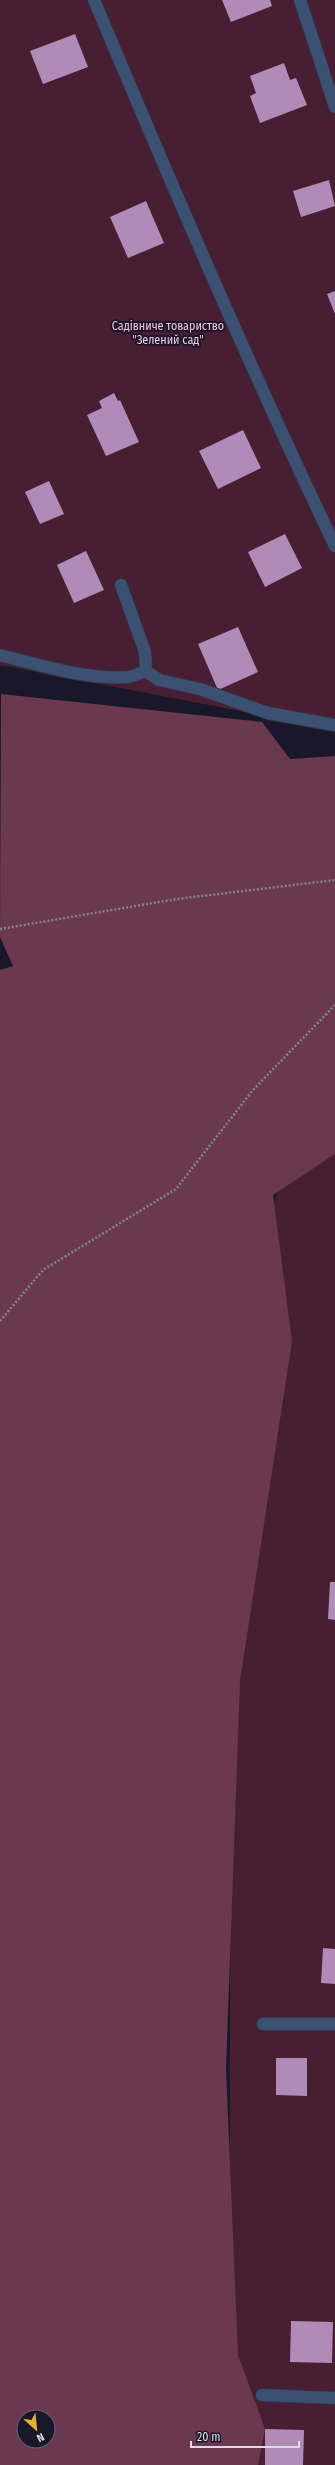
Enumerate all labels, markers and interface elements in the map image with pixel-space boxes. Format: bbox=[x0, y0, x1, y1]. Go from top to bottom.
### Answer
park label: Садівниче товариство "Зелений сад" bbox=[112, 319, 224, 347]
north arrow bbox=[16, 2409, 56, 2449]
scale bar bbox=[191, 2423, 299, 2449]
text: N bbox=[34, 2430, 46, 2445]
text: 20 m bbox=[197, 2430, 221, 2444]

